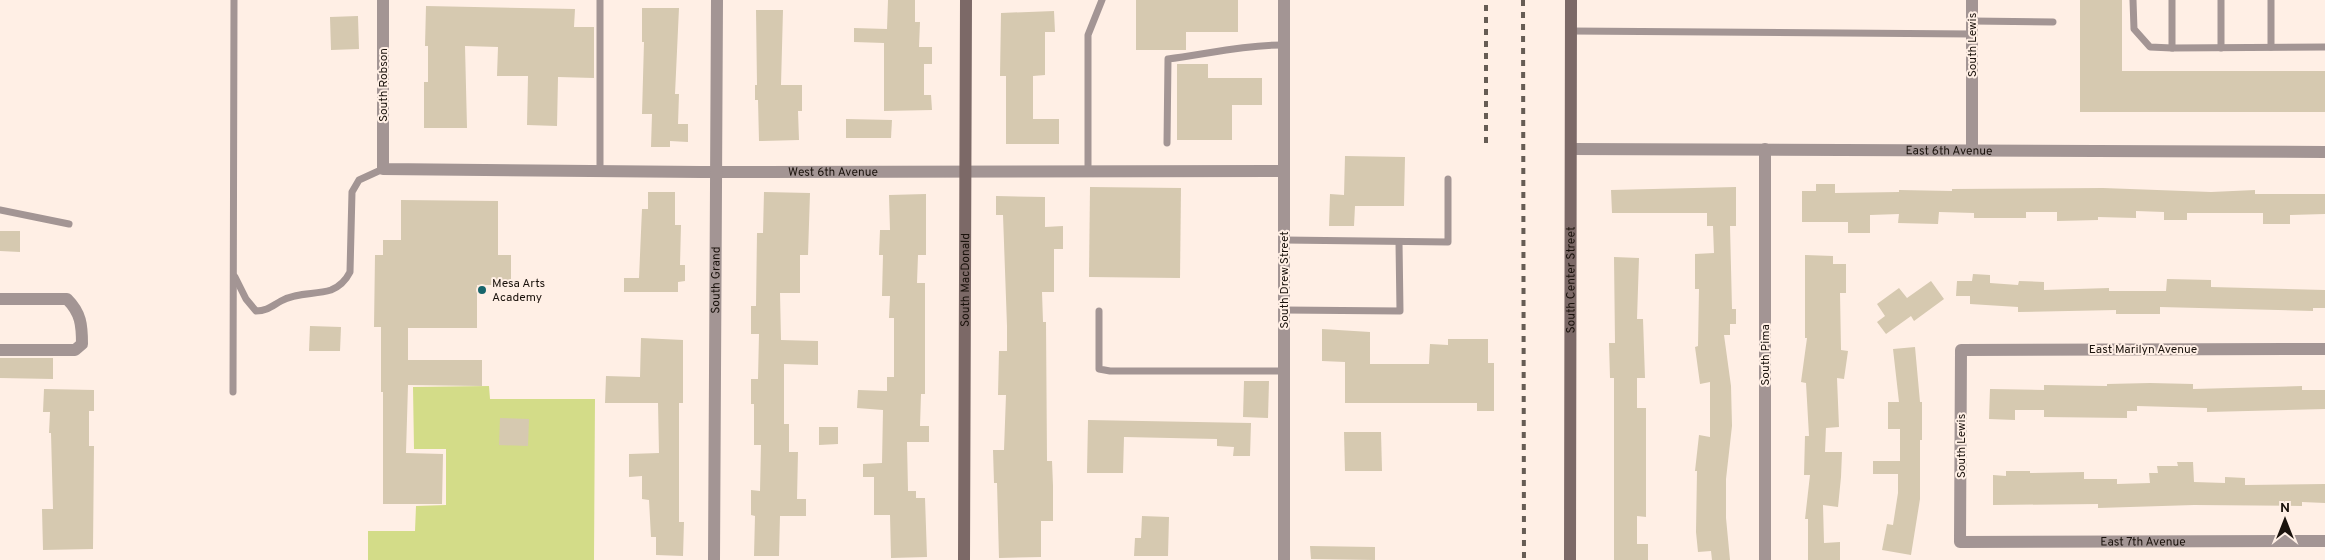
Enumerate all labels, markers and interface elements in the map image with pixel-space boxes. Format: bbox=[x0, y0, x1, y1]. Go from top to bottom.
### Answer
street label: South Lewis bbox=[1965, 13, 1981, 77]
street label: South Robson bbox=[376, 48, 392, 122]
street label: East 6th Avenue bbox=[1905, 143, 1993, 160]
street label: West 6th Avenue bbox=[788, 165, 878, 181]
street label: South Center Street bbox=[1563, 227, 1580, 333]
street label: South Drew Street bbox=[1277, 231, 1293, 329]
street label: South MacDonald bbox=[958, 233, 974, 327]
street label: South Grand bbox=[708, 246, 725, 314]
place label: Mesa Arts Academy bbox=[492, 276, 545, 306]
marker: Mesa Arts Academy bbox=[476, 284, 488, 296]
street label: South Pima bbox=[1758, 324, 1774, 386]
street label: East Marilyn Avenue bbox=[2089, 342, 2197, 358]
street label: South Lewis bbox=[1954, 414, 1970, 478]
north arrow bbox=[2260, 495, 2310, 545]
text: N bbox=[2280, 500, 2290, 517]
street label: East 7th Avenue bbox=[2100, 534, 2186, 551]

